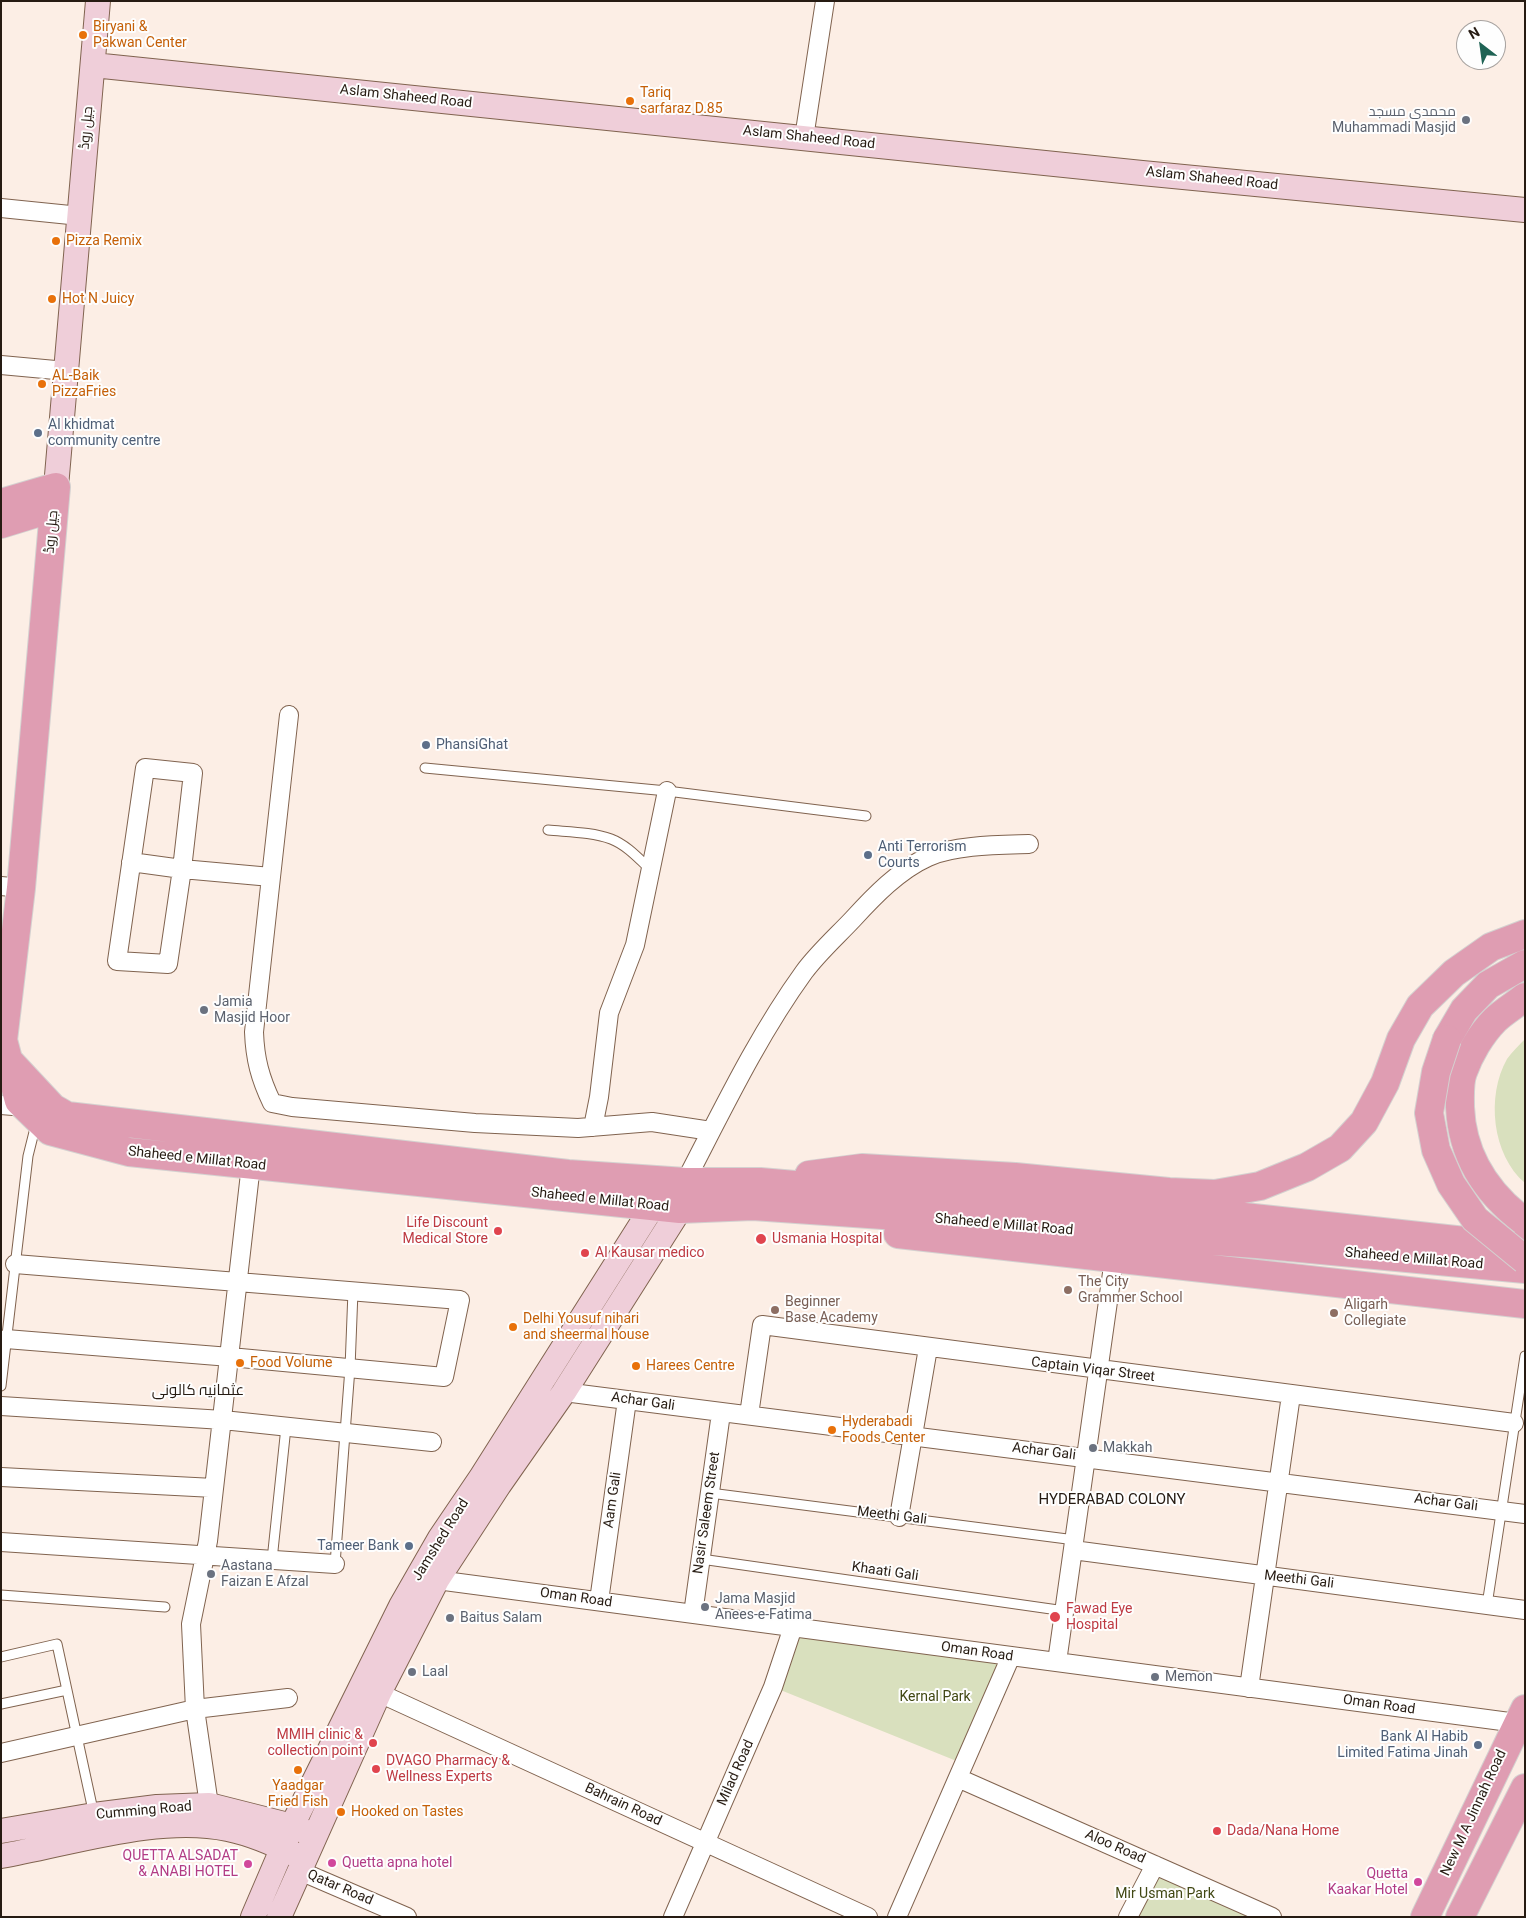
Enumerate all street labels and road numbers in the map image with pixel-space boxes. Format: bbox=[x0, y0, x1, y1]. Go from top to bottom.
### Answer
street label: Aslam Shaheed Road bbox=[339, 82, 473, 112]
street label: جیل روڈ bbox=[77, 106, 97, 150]
street label: Aslam Shaheed Road bbox=[742, 123, 876, 153]
street label: Aslam Shaheed Road bbox=[1145, 164, 1279, 194]
street label: جیل روڈ bbox=[42, 510, 62, 554]
street label: Shaheed e Millat Road bbox=[127, 1143, 267, 1175]
street label: Shaheed e Millat Road bbox=[530, 1184, 670, 1216]
street label: Shaheed e Millat Road bbox=[934, 1211, 1074, 1239]
street label: Shaheed e Millat Road bbox=[1344, 1245, 1484, 1273]
street label: Captain Viqar Street bbox=[1030, 1354, 1156, 1386]
street label: Achar Gali bbox=[610, 1389, 676, 1415]
street label: Achar Gali bbox=[1011, 1440, 1077, 1464]
street label: Nasir Saleem Street bbox=[690, 1451, 724, 1575]
street label: Aam Gali bbox=[601, 1471, 625, 1529]
street label: Achar Gali bbox=[1413, 1491, 1479, 1515]
street label: Jamshed Road bbox=[409, 1496, 473, 1584]
street label: Meethi Gali bbox=[856, 1503, 928, 1529]
street label: Khaati Gali bbox=[851, 1559, 919, 1585]
street label: Meethi Gali bbox=[1263, 1567, 1335, 1593]
street label: Oman Road bbox=[539, 1585, 613, 1611]
street label: Oman Road bbox=[940, 1639, 1014, 1665]
street label: Oman Road bbox=[1342, 1692, 1416, 1718]
street label: Milad Road bbox=[714, 1738, 758, 1808]
street label: New M A Jinnah Road bbox=[1437, 1747, 1511, 1879]
street label: Bahrain Road bbox=[582, 1780, 664, 1830]
street label: Cumming Road bbox=[95, 1798, 193, 1824]
street label: Aloo Road bbox=[1082, 1826, 1148, 1868]
street label: Qatar Road bbox=[305, 1867, 375, 1909]

